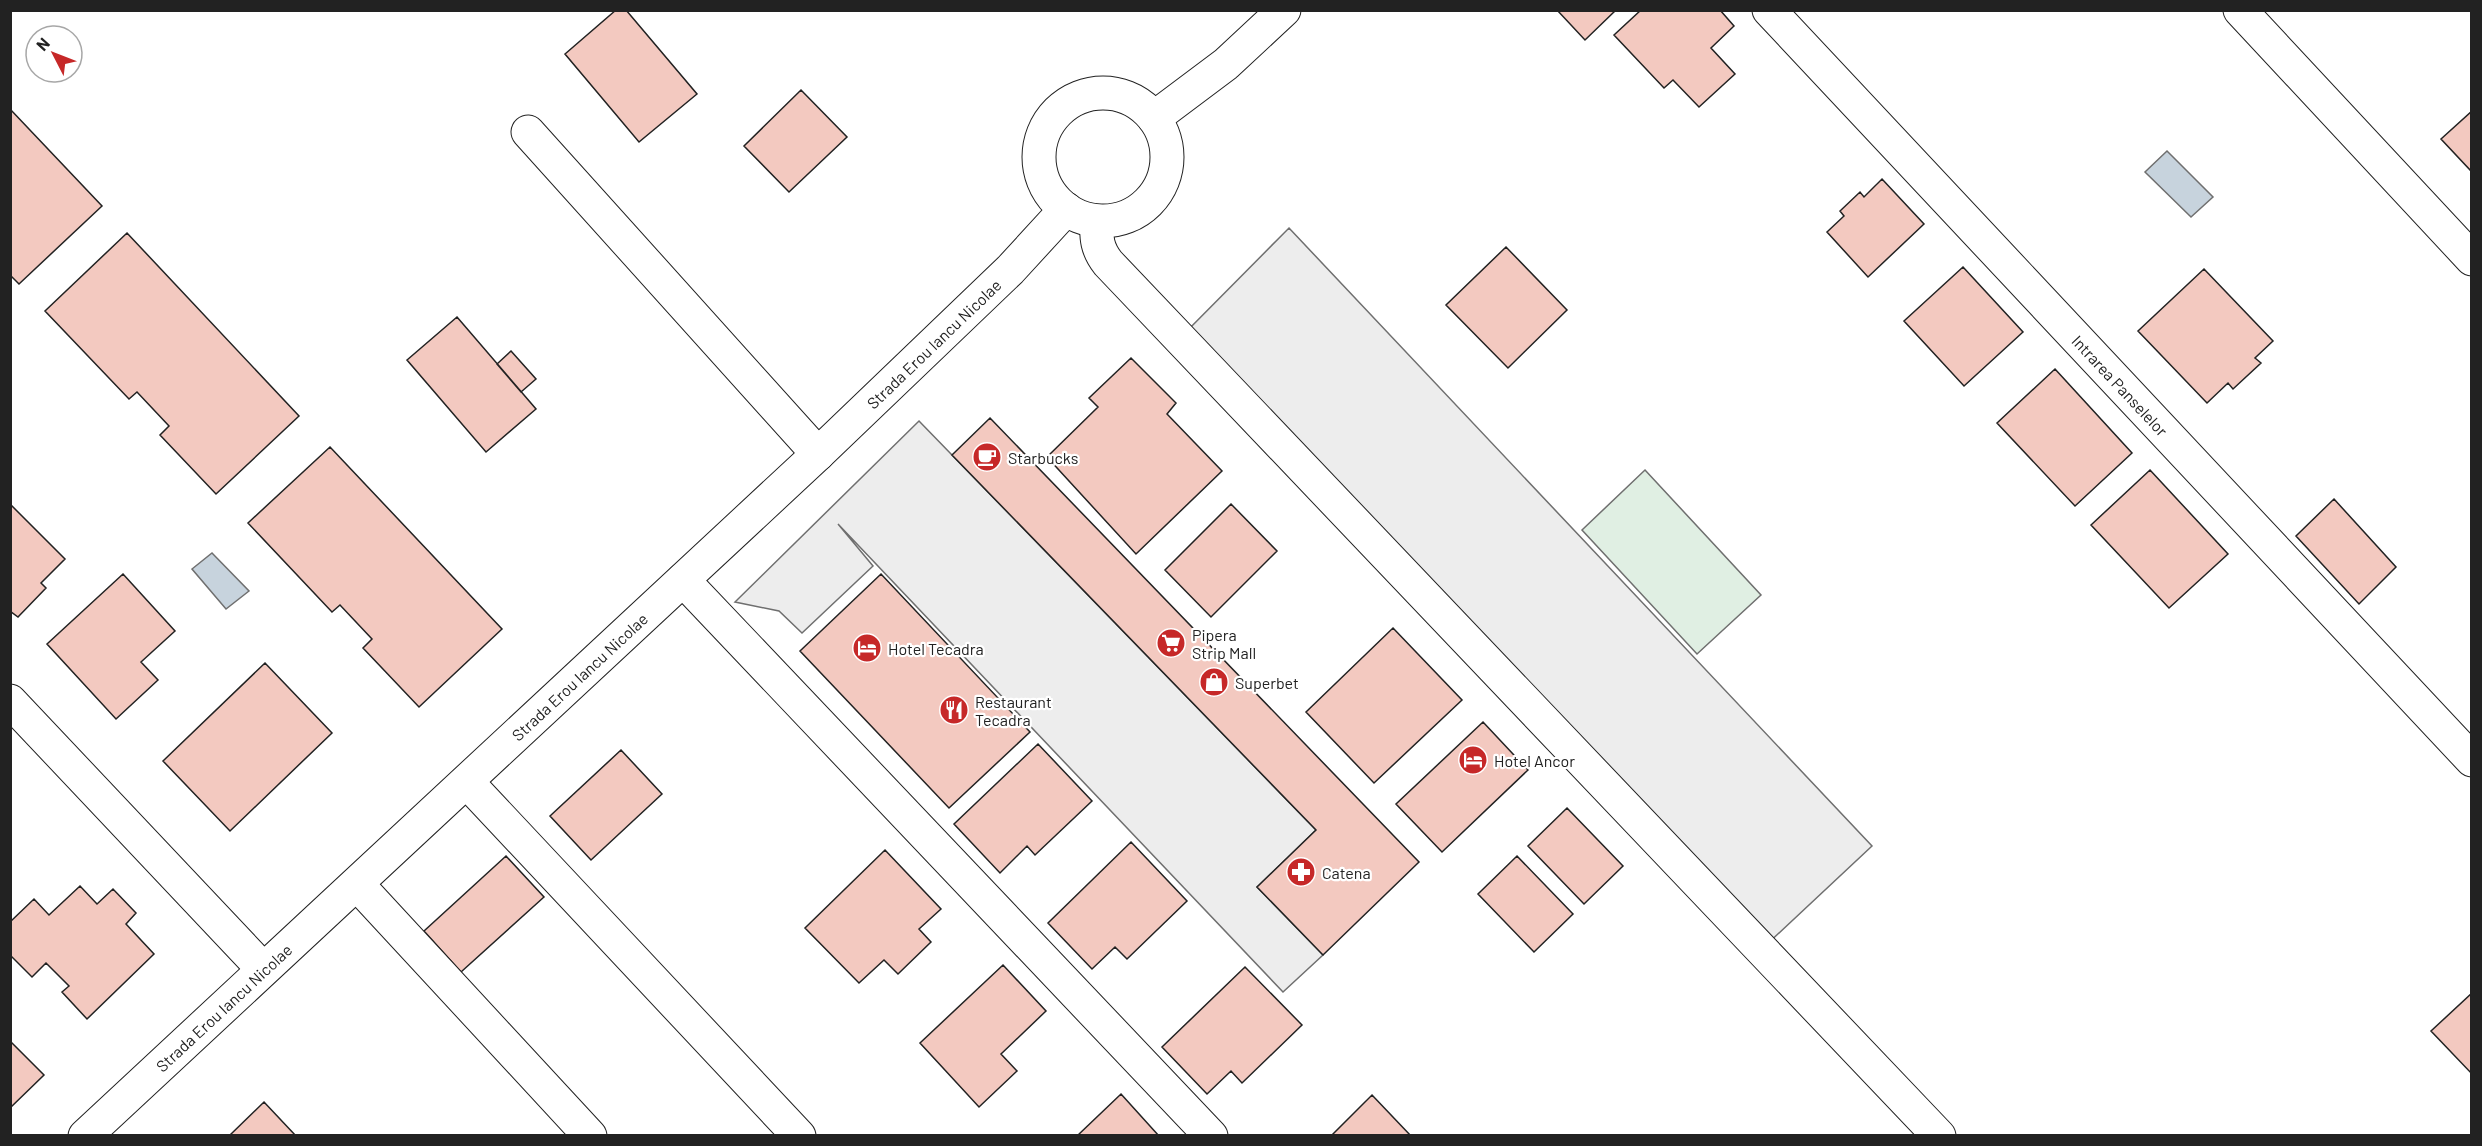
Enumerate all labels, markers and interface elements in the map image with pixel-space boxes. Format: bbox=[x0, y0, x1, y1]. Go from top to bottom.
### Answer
north arrow bbox=[24, 24, 84, 84]
text: N bbox=[32, 33, 53, 54]
street label: Strada Erou Iancu Nicolae bbox=[862, 275, 1004, 412]
street label: Intrarea Panselelor bbox=[2069, 331, 2172, 439]
cafe icon: Starbucks bbox=[971, 441, 1003, 473]
place label: Starbucks bbox=[1008, 448, 1078, 467]
street label: Strada Erou Iancu Nicolae bbox=[507, 608, 651, 744]
place label: Pipera Strip Mall bbox=[1192, 625, 1256, 662]
supermarket icon: Pipera Strip Mall bbox=[1155, 627, 1187, 659]
hotel icon: Hotel Tecadra bbox=[851, 632, 883, 664]
place label: Hotel Tecadra bbox=[888, 639, 984, 658]
shop icon: Superbet bbox=[1198, 666, 1230, 698]
place label: Superbet bbox=[1235, 673, 1299, 692]
place label: Restaurant Tecadra bbox=[975, 692, 1052, 729]
restaurant icon: Restaurant Tecadra bbox=[938, 694, 970, 726]
hotel icon: Hotel Ancor bbox=[1457, 744, 1489, 776]
place label: Hotel Ancor bbox=[1494, 751, 1575, 770]
pharmacy icon: Catena bbox=[1285, 856, 1317, 888]
place label: Catena bbox=[1322, 863, 1371, 882]
street label: Strada Erou Iancu Nicolae bbox=[152, 939, 295, 1075]

